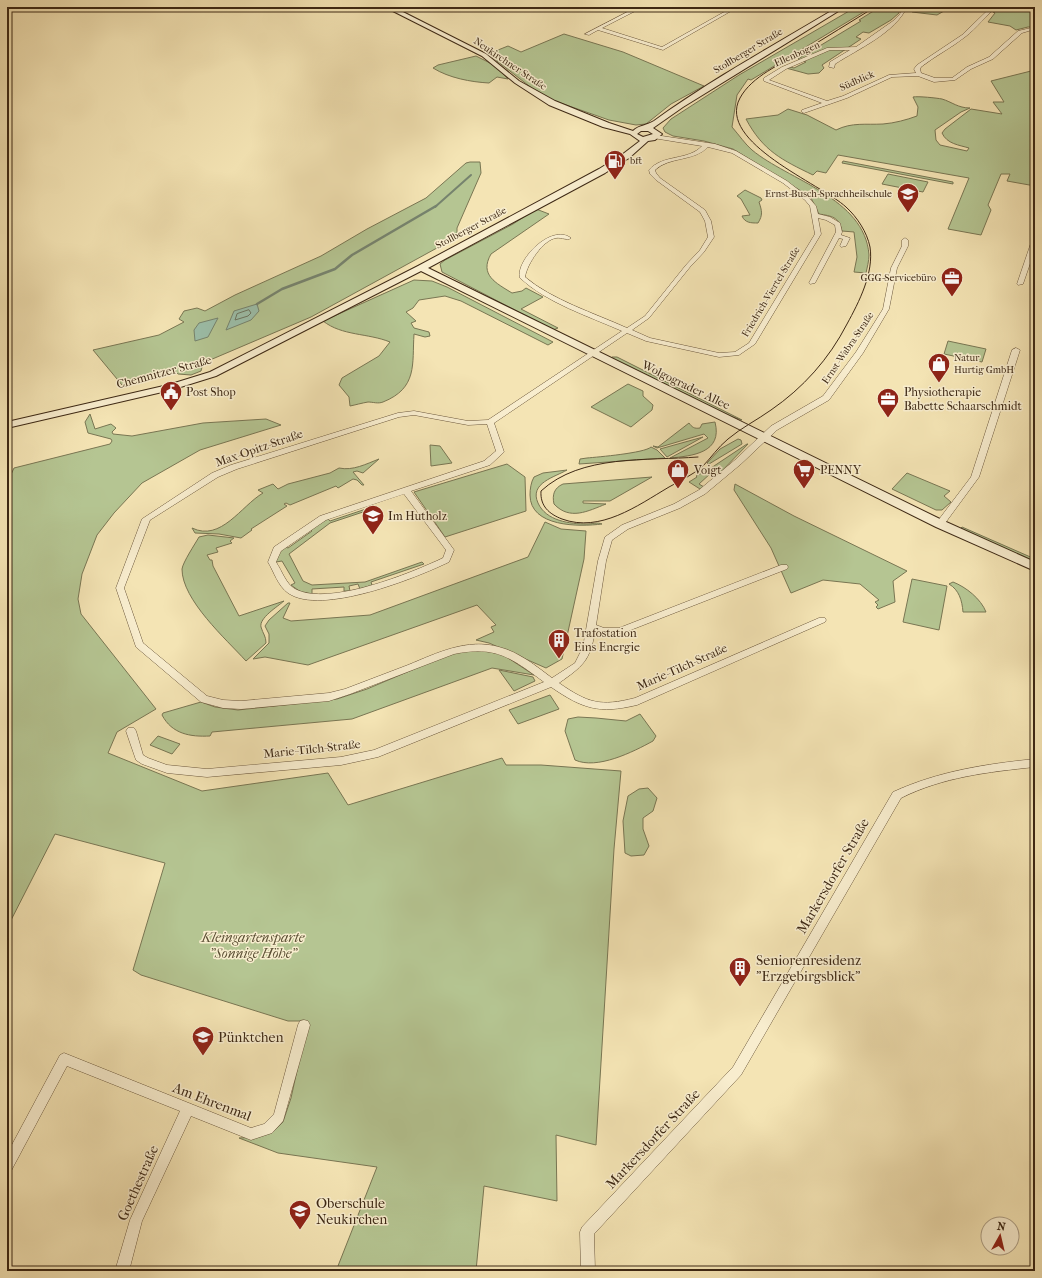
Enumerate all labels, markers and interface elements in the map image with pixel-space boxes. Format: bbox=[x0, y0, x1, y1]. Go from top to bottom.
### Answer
street label: Stollberger Straße bbox=[711, 26, 785, 76]
street label: Neukirchner Straße bbox=[471, 35, 549, 93]
street label: Ellenbogen bbox=[772, 39, 822, 69]
street label: Südblick bbox=[838, 68, 877, 94]
fuel station icon: bft bbox=[602, 148, 628, 181]
place label: bft bbox=[629, 155, 642, 167]
school or university icon: Ernst-Busch-Sprachheilschule bbox=[895, 181, 921, 214]
place label: Ernst-Busch-Sprachheilschule bbox=[765, 188, 892, 200]
street label: Stollberger Straße bbox=[434, 204, 508, 252]
street label: Friedrich-Viertel-Straße bbox=[739, 245, 803, 339]
office icon: GGG-Servicebüro bbox=[939, 265, 965, 298]
place label: GGG-Servicebüro bbox=[860, 272, 936, 284]
street label: Ernst-Wabra-Straße bbox=[819, 310, 877, 386]
shop icon: Natur Hurtig GmbH bbox=[926, 351, 952, 384]
place label: Natur Hurtig GmbH bbox=[954, 352, 1014, 376]
street label: Chemnitzer Straße bbox=[115, 353, 213, 391]
street label: Wolgograder Allee bbox=[639, 357, 732, 412]
public building icon: Post Shop bbox=[158, 379, 184, 412]
place label: Post Shop bbox=[186, 385, 236, 399]
place label: Physiotherapie Babette Schaarschmidt bbox=[904, 385, 1022, 413]
office icon: Physiotherapie Babette Schaarschmidt bbox=[875, 386, 901, 419]
street label: Max-Opitz-Straße bbox=[213, 426, 305, 470]
shop icon: Voigt bbox=[665, 457, 691, 490]
supermarket icon: PENNY bbox=[791, 457, 817, 490]
place label: Voigt bbox=[693, 463, 722, 477]
place label: PENNY bbox=[820, 463, 862, 477]
school or university icon: Im Hutholz bbox=[360, 503, 386, 536]
place label: Im Hutholz bbox=[388, 509, 448, 523]
place label: Trafostation Eins Energie bbox=[574, 626, 640, 654]
building icon: Trafostation Eins Energie bbox=[546, 627, 572, 660]
street label: Marie-Tilch-Straße bbox=[635, 641, 729, 693]
street label: Marie-Tilch-Straße bbox=[263, 737, 361, 761]
street label: Markersdorfer Straße bbox=[793, 815, 873, 937]
park label: Kleingartensparte "Sonnige Höhe" bbox=[200, 929, 305, 962]
place label: Seniorenresidenz "Erzgebirgsblick" bbox=[756, 952, 861, 985]
building icon: Seniorenresidenz "Erzgebirgsblick" bbox=[727, 955, 753, 988]
school or university icon: Pünktchen bbox=[190, 1024, 216, 1057]
place label: Pünktchen bbox=[218, 1029, 284, 1046]
street label: Am Ehrenmal bbox=[169, 1079, 254, 1125]
street label: Markersdorfer Straße bbox=[602, 1086, 704, 1192]
street label: Goethestraße bbox=[114, 1143, 162, 1223]
place label: Oberschule Neukirchen bbox=[316, 1195, 387, 1228]
school or university icon: Oberschule Neukirchen bbox=[287, 1198, 313, 1231]
north arrow bbox=[980, 1216, 1020, 1256]
text: N bbox=[996, 1220, 1007, 1234]

